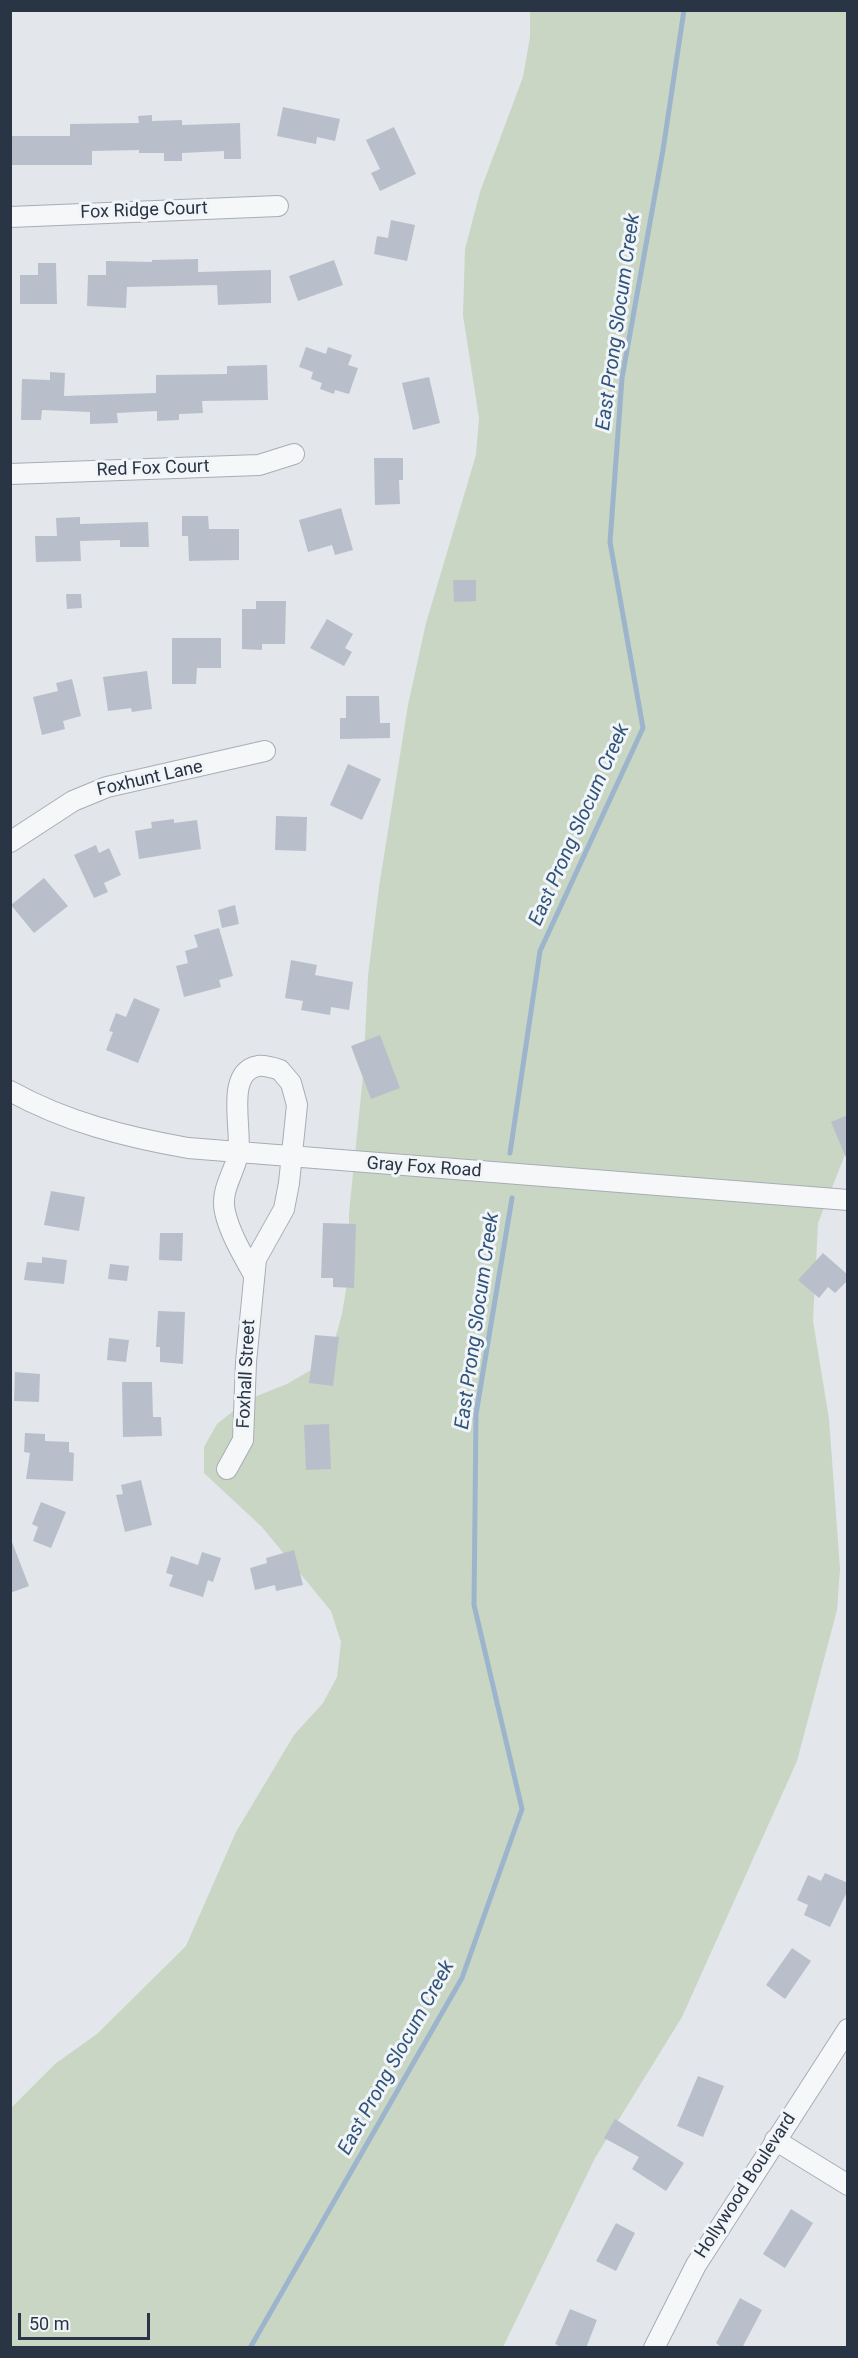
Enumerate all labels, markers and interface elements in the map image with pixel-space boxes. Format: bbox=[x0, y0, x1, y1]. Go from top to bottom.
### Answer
street label: Fox Ridge Court bbox=[80, 198, 208, 224]
water label: East Prong Slocum Creek bbox=[592, 212, 646, 432]
street label: Red Fox Court bbox=[96, 456, 210, 482]
water label: East Prong Slocum Creek bbox=[525, 720, 635, 930]
street label: Foxhunt Lane bbox=[95, 756, 205, 802]
street label: Gray Fox Road bbox=[366, 1153, 482, 1183]
water label: East Prong Slocum Creek bbox=[451, 1211, 505, 1431]
street label: Foxhall Street bbox=[233, 1319, 261, 1429]
water label: East Prong Slocum Creek bbox=[334, 1957, 460, 2159]
street label: Hollywood Boulevard bbox=[691, 2109, 801, 2263]
scale bar bbox=[21, 2301, 153, 2339]
text: 50 m bbox=[29, 2313, 69, 2334]

